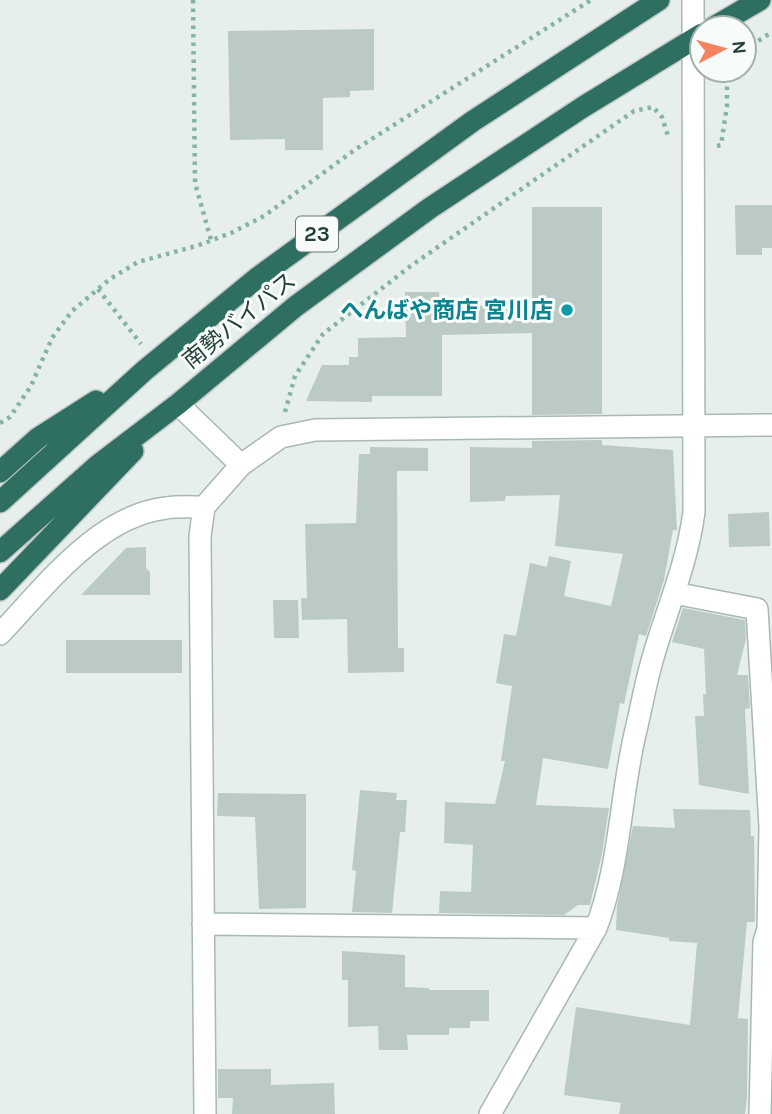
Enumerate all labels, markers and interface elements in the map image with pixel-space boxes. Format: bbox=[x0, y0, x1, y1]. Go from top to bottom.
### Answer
north arrow bbox=[688, 14, 758, 84]
text: N bbox=[727, 39, 751, 55]
road number: 23 bbox=[296, 216, 338, 252]
street label: 南勢バイパス bbox=[177, 267, 301, 374]
place label: へんばや商店 宮川店 bbox=[340, 297, 553, 324]
marker: へんばや商店 宮川店 bbox=[559, 302, 575, 318]

